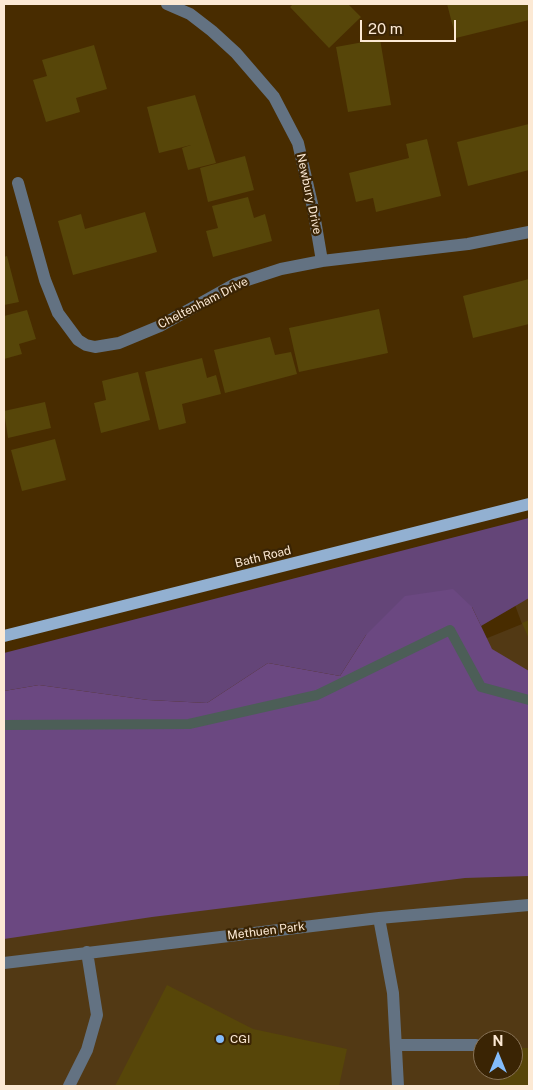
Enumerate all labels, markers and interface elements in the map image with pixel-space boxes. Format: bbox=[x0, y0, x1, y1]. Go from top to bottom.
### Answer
scale bar bbox=[363, 10, 459, 42]
text: 20 m bbox=[368, 20, 403, 37]
street label: Newbury Drive bbox=[293, 152, 325, 236]
street label: Cheltenham Drive bbox=[156, 274, 250, 332]
street label: Bath Road bbox=[233, 543, 293, 571]
street label: Methuen Park bbox=[226, 919, 306, 943]
north arrow bbox=[473, 1030, 523, 1080]
place label: CGI bbox=[230, 1032, 250, 1046]
marker: CGI bbox=[214, 1033, 226, 1045]
text: N bbox=[493, 1033, 503, 1049]

